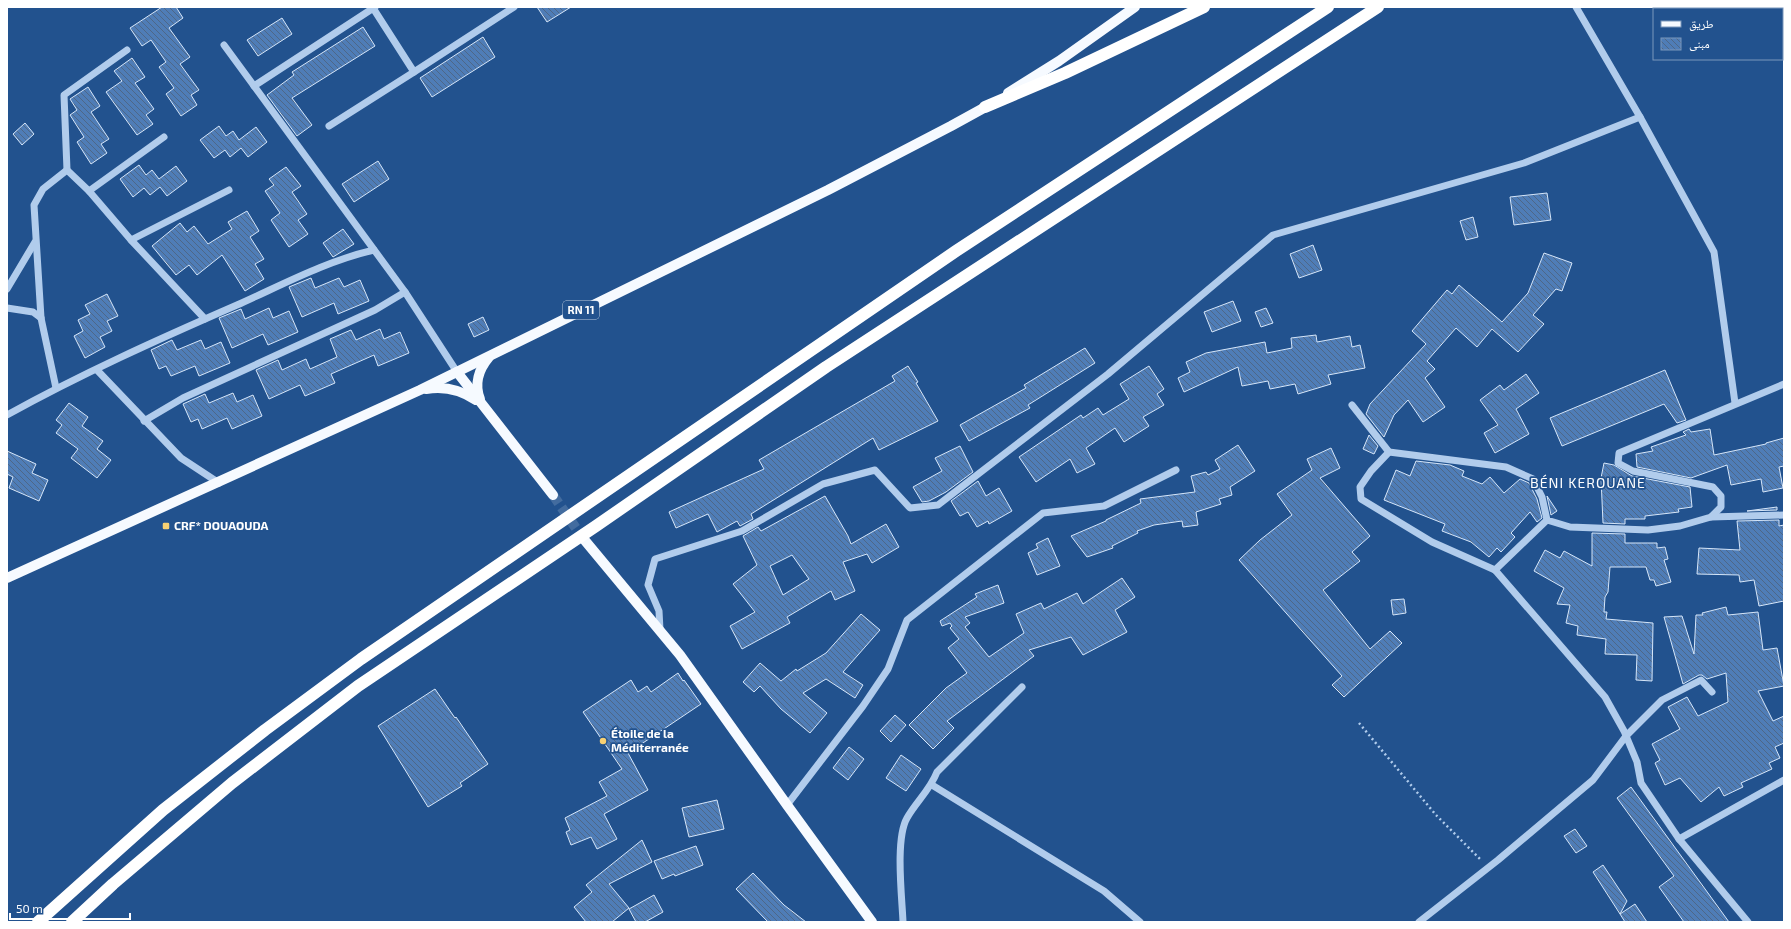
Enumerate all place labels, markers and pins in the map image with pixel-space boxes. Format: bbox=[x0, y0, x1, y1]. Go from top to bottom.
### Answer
place label: CRF* DOUAOUDA bbox=[174, 518, 269, 532]
marker: CRF* DOUAOUDA bbox=[161, 521, 171, 531]
place label: Étoile de la Méditerranée bbox=[611, 726, 689, 754]
marker: Étoile de la Méditerranée bbox=[598, 736, 608, 746]

